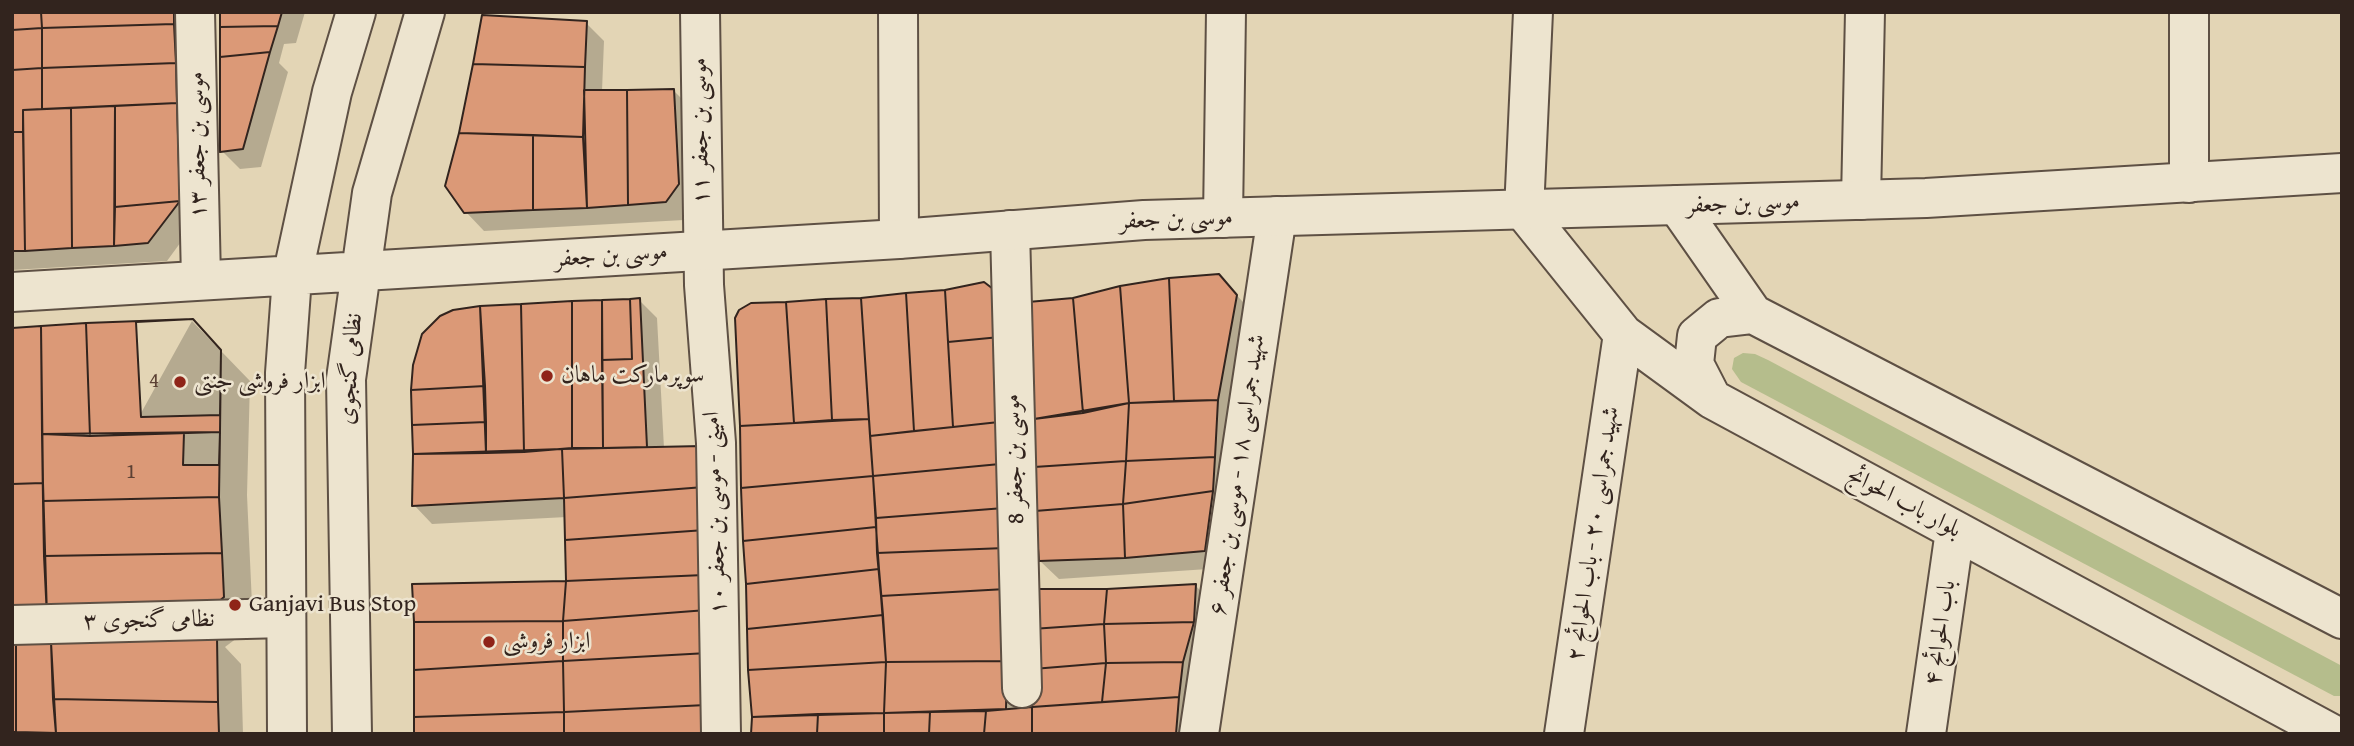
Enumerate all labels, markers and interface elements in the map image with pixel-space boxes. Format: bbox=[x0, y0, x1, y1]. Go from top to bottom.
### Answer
street label: موسی بن جعفر ۱۱ bbox=[685, 57, 717, 205]
street label: موسی بن جعفر ۱۳ bbox=[182, 71, 214, 219]
street label: موسی بن جعفر bbox=[1686, 188, 1800, 220]
street label: موسی بن جعفر bbox=[1119, 204, 1233, 236]
street label: موسی بن جعفر bbox=[553, 238, 669, 274]
street label: نظامی گنجوی bbox=[333, 312, 369, 426]
street label: شهید جمراسی ۱۸ - موسی بن جعفر ۶ bbox=[1204, 333, 1272, 617]
place label: سوپرمارکت ماهان bbox=[561, 362, 704, 390]
place label: ابزار فروشی جنتی bbox=[194, 368, 326, 396]
marker: سوپرمارکت ماهان bbox=[539, 368, 555, 384]
house number: 4 bbox=[149, 369, 159, 395]
marker: ابزار فروشی جنتی bbox=[172, 374, 188, 390]
street label: موسی بن جعفر 8 bbox=[998, 393, 1032, 525]
street label: شهید جمراسی ۲۰ - باب الحوائج ۲ bbox=[1562, 405, 1626, 663]
street label: امینی - موسی بن جعفر ۱۰ bbox=[698, 411, 734, 615]
house number: 1 bbox=[126, 460, 136, 486]
street label: بلوار باب الحوائج bbox=[1842, 461, 1966, 545]
street label: باب الحوائج ۴ bbox=[1919, 578, 1963, 688]
place label: Ganjavi Bus Stop bbox=[249, 591, 416, 619]
marker: Ganjavi Bus Stop bbox=[227, 597, 243, 613]
street label: نظامی گنجوی ۳ bbox=[83, 605, 215, 637]
place label: ابزار فروشی bbox=[503, 628, 590, 656]
marker: ابزار فروشی bbox=[481, 634, 497, 650]

